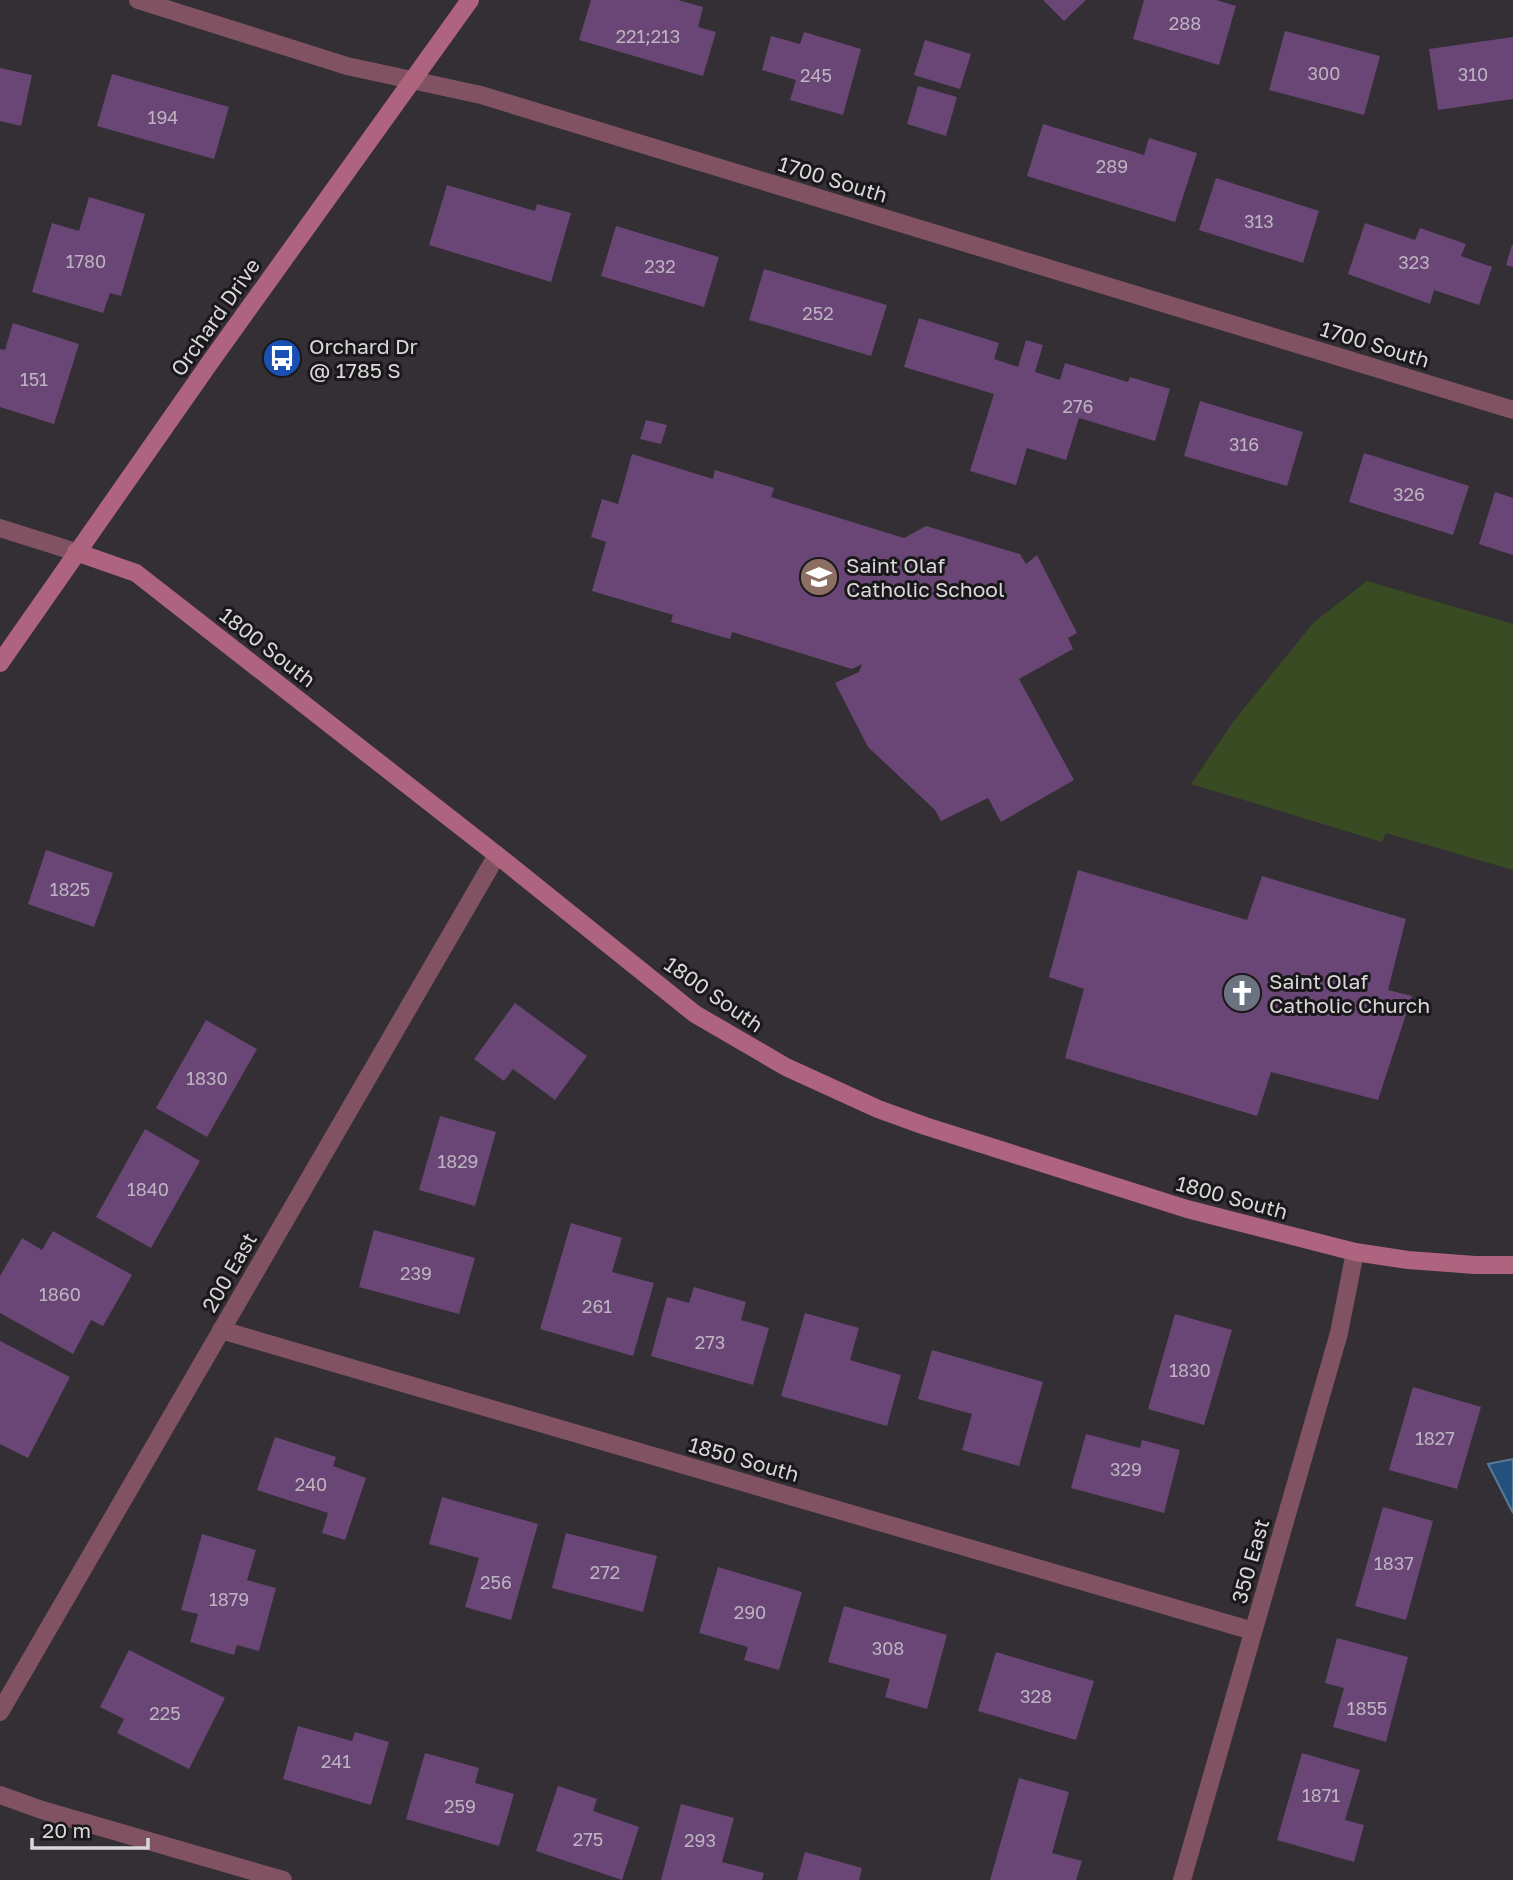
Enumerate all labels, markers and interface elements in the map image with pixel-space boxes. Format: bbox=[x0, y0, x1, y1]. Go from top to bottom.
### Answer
house number: 288 bbox=[1169, 12, 1201, 34]
house number: 221;213 bbox=[616, 25, 680, 47]
house number: 300 bbox=[1308, 62, 1340, 84]
house number: 310 bbox=[1458, 63, 1488, 85]
house number: 245 bbox=[800, 64, 832, 86]
house number: 194 bbox=[148, 106, 178, 128]
street label: 1700 South bbox=[775, 150, 891, 208]
house number: 289 bbox=[1096, 155, 1128, 177]
house number: 313 bbox=[1244, 210, 1274, 232]
house number: 1780 bbox=[66, 250, 106, 272]
house number: 323 bbox=[1398, 251, 1430, 273]
street label: Orchard Drive bbox=[165, 253, 265, 381]
house number: 232 bbox=[644, 255, 676, 277]
house number: 252 bbox=[802, 302, 834, 324]
street label: 1700 South bbox=[1317, 315, 1433, 373]
place label: Orchard Dr @ 1785 S bbox=[309, 333, 418, 383]
bus stop icon: Orchard Dr @ 1785 S bbox=[261, 337, 303, 379]
house number: 151 bbox=[20, 368, 48, 390]
house number: 276 bbox=[1063, 395, 1093, 417]
house number: 316 bbox=[1229, 433, 1259, 455]
house number: 326 bbox=[1393, 483, 1425, 505]
place label: Saint Olaf Catholic School bbox=[846, 552, 1005, 602]
school or university icon: Saint Olaf Catholic School bbox=[798, 556, 840, 598]
street label: 1800 South bbox=[215, 602, 321, 692]
house number: 1825 bbox=[50, 878, 90, 900]
street label: 1800 South bbox=[660, 951, 768, 1037]
place label: Saint Olaf Catholic Church bbox=[1269, 968, 1430, 1018]
church icon: Saint Olaf Catholic Church bbox=[1221, 972, 1263, 1014]
house number: 1830 bbox=[186, 1067, 228, 1089]
house number: 1829 bbox=[437, 1150, 479, 1172]
street label: 1800 South bbox=[1173, 1170, 1291, 1224]
house number: 1840 bbox=[127, 1178, 169, 1200]
street label: 200 East bbox=[196, 1228, 262, 1316]
house number: 239 bbox=[400, 1262, 432, 1284]
house number: 1860 bbox=[39, 1283, 81, 1305]
house number: 261 bbox=[582, 1295, 612, 1317]
house number: 273 bbox=[695, 1331, 725, 1353]
house number: 1830 bbox=[1169, 1359, 1211, 1381]
house number: 1827 bbox=[1415, 1427, 1455, 1449]
street label: 1850 South bbox=[686, 1431, 802, 1487]
house number: 329 bbox=[1110, 1458, 1142, 1480]
house number: 240 bbox=[295, 1473, 327, 1495]
street label: 350 East bbox=[1226, 1516, 1274, 1606]
house number: 1837 bbox=[1374, 1552, 1414, 1574]
house number: 272 bbox=[590, 1561, 620, 1583]
house number: 256 bbox=[480, 1571, 512, 1593]
house number: 1879 bbox=[209, 1588, 249, 1610]
house number: 290 bbox=[734, 1601, 766, 1623]
house number: 308 bbox=[872, 1637, 904, 1659]
house number: 328 bbox=[1020, 1685, 1052, 1707]
house number: 1855 bbox=[1347, 1697, 1387, 1719]
house number: 225 bbox=[149, 1702, 181, 1724]
house number: 241 bbox=[321, 1750, 351, 1772]
house number: 1871 bbox=[1302, 1784, 1340, 1806]
house number: 259 bbox=[444, 1795, 476, 1817]
scale bar bbox=[32, 1806, 147, 1850]
text: 20 m bbox=[42, 1817, 91, 1843]
house number: 275 bbox=[573, 1828, 603, 1850]
house number: 293 bbox=[684, 1829, 716, 1851]

